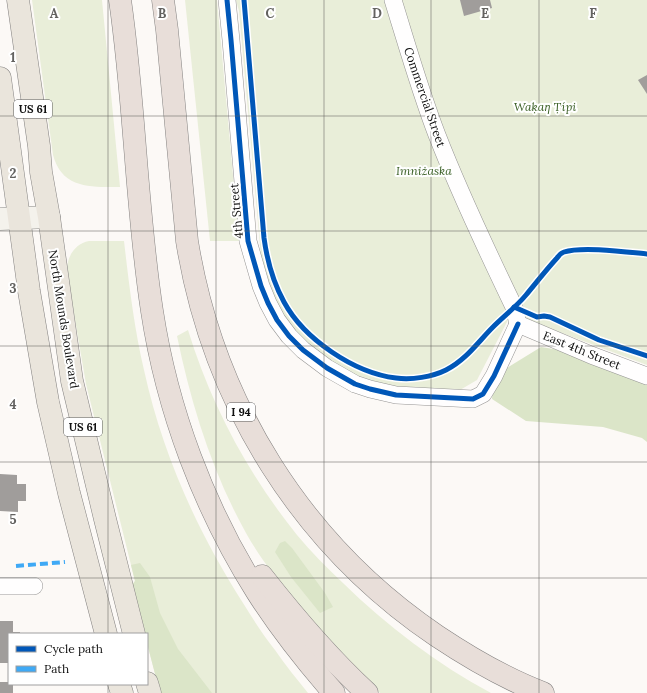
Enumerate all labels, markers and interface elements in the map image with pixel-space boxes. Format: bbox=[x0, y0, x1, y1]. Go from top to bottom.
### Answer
text: A bbox=[50, 5, 59, 22]
text: B bbox=[158, 5, 167, 22]
text: C bbox=[266, 5, 275, 22]
text: D bbox=[372, 5, 382, 22]
text: E bbox=[481, 5, 489, 22]
text: F bbox=[589, 5, 597, 22]
street label: Commercial Street bbox=[401, 45, 449, 149]
text: 1 bbox=[10, 49, 16, 66]
park label: Waḳaƞ Ṭípi bbox=[514, 99, 576, 114]
road number: US 61 bbox=[14, 100, 52, 118]
park label: Imniżaska bbox=[396, 163, 452, 178]
text: 2 bbox=[10, 165, 17, 182]
street label: 4th Street bbox=[226, 182, 246, 239]
street label: North Mounds Boulevard bbox=[46, 248, 82, 390]
text: 3 bbox=[9, 280, 17, 297]
street label: East 4th Street bbox=[541, 328, 623, 373]
text: 4 bbox=[9, 396, 17, 413]
road number: I 94 bbox=[227, 403, 255, 421]
road number: US 61 bbox=[64, 418, 102, 436]
text: 5 bbox=[9, 511, 17, 528]
legend bbox=[8, 633, 148, 685]
text: Cycle path bbox=[44, 641, 103, 656]
text: Path bbox=[44, 661, 69, 676]

